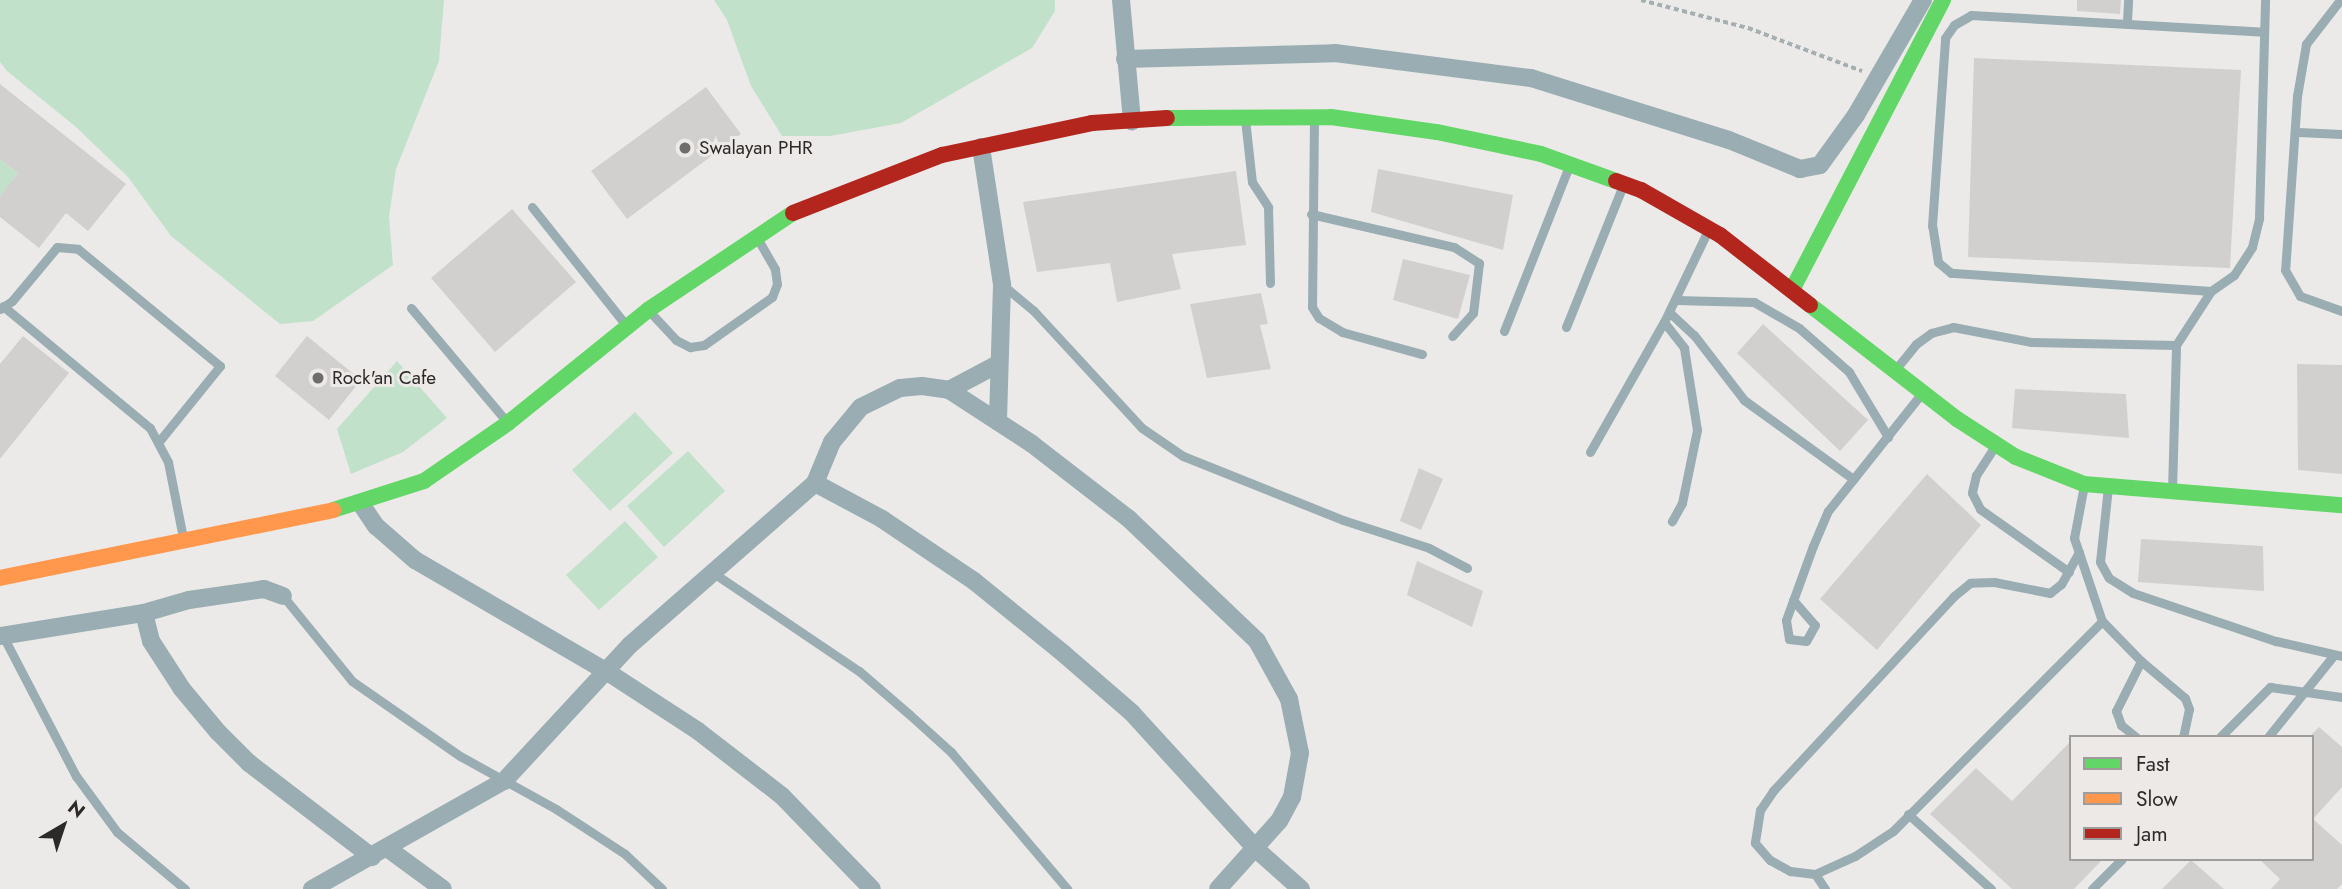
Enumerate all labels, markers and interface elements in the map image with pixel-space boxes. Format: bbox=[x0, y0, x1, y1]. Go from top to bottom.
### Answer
place label: Swalayan PHR bbox=[699, 137, 813, 159]
marker: Swalayan PHR bbox=[677, 140, 693, 156]
place label: Rock'an Cafe bbox=[332, 367, 436, 389]
marker: Rock'an Cafe bbox=[310, 370, 326, 386]
legend bbox=[2069, 735, 2314, 861]
text: Fast bbox=[2136, 749, 2169, 779]
text: Slow bbox=[2136, 784, 2178, 814]
north arrow bbox=[28, 791, 98, 861]
text: N bbox=[62, 794, 91, 825]
text: Jam bbox=[2136, 819, 2168, 849]

